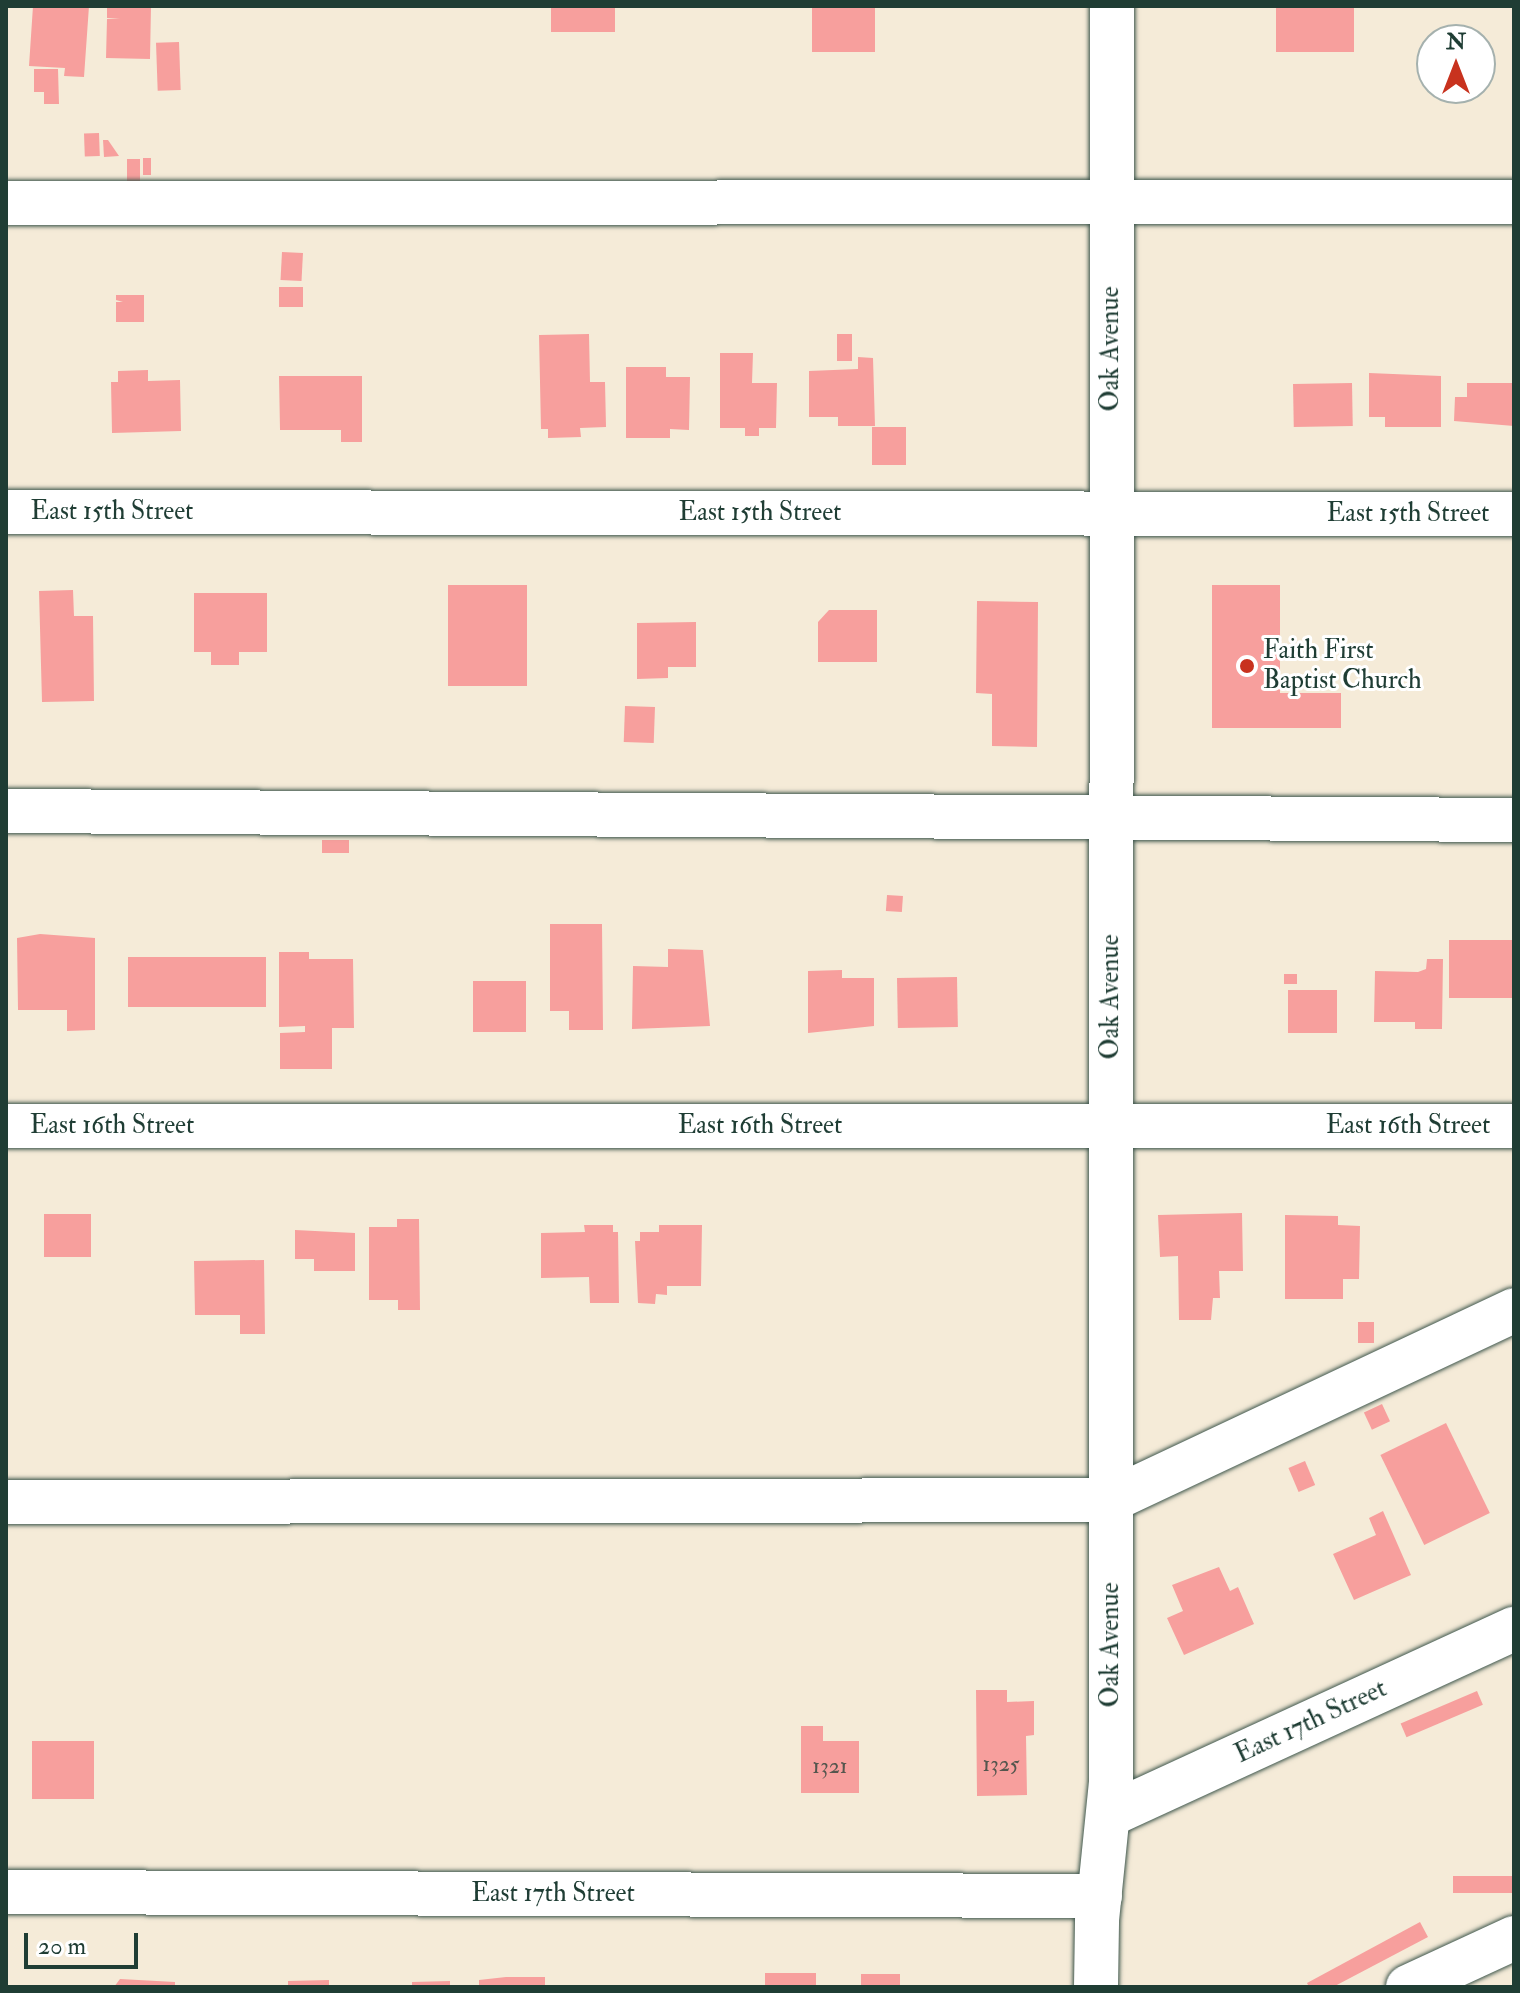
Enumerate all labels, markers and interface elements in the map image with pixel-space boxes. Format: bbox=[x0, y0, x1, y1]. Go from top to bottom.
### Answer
north arrow bbox=[1416, 24, 1496, 104]
text: N bbox=[1446, 28, 1466, 56]
street label: Oak Avenue bbox=[1095, 286, 1127, 412]
street label: East 15th Street bbox=[30, 496, 194, 528]
street label: East 15th Street bbox=[678, 497, 842, 529]
street label: East 15th Street bbox=[1326, 498, 1490, 530]
place label: Faith First Baptist Church bbox=[1263, 635, 1422, 696]
marker: Faith First Baptist Church bbox=[1238, 657, 1256, 675]
street label: Oak Avenue bbox=[1095, 934, 1127, 1060]
street label: East 16th Street bbox=[30, 1110, 194, 1142]
street label: East 16th Street bbox=[678, 1110, 842, 1142]
street label: East 16th Street bbox=[1326, 1110, 1490, 1142]
street label: Oak Avenue bbox=[1095, 1582, 1127, 1708]
street label: East 17th Street bbox=[1230, 1673, 1392, 1771]
house number: 1325 bbox=[982, 1752, 1020, 1778]
house number: 1321 bbox=[812, 1754, 848, 1780]
street label: East 17th Street bbox=[471, 1878, 635, 1910]
scale bar bbox=[28, 1917, 142, 1967]
text: 20 m bbox=[38, 1931, 86, 1962]

